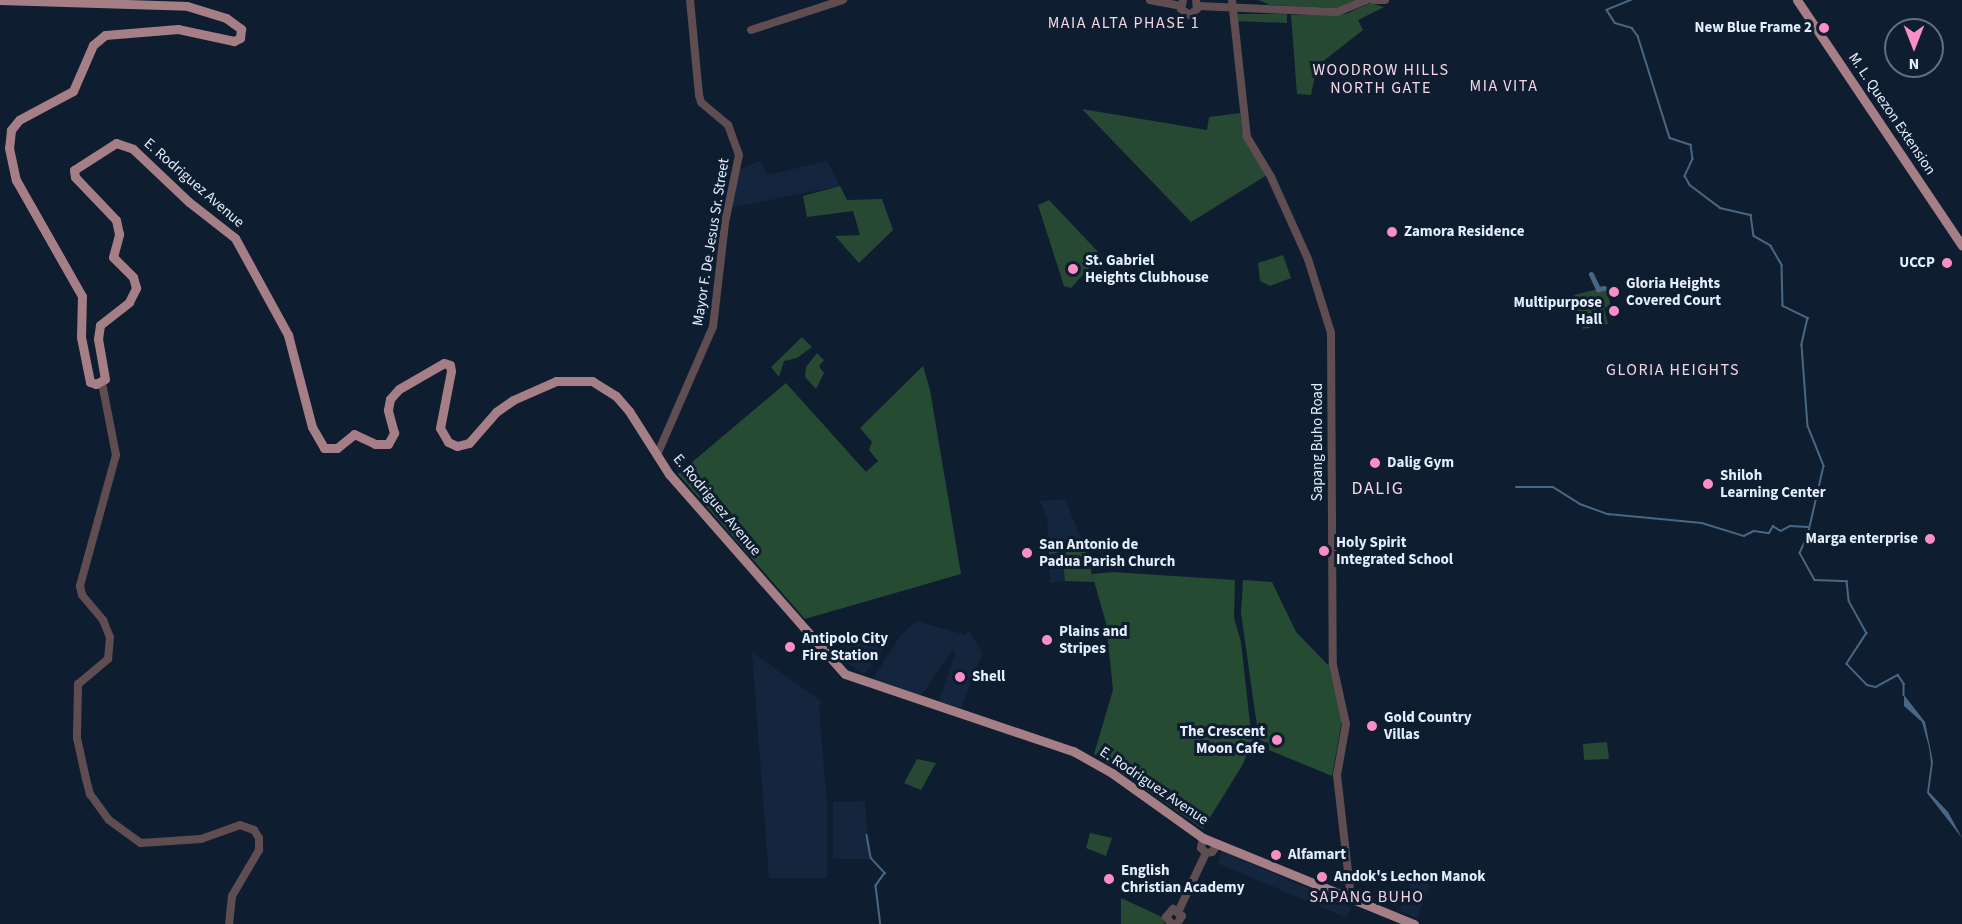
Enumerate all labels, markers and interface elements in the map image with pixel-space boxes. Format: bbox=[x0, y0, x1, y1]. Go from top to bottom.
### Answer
district label: MAIA ALTA PHASE 1 bbox=[1048, 13, 1200, 33]
north arrow bbox=[1884, 18, 1944, 78]
place label: New Blue Frame 2 bbox=[1694, 19, 1812, 37]
marker: New Blue Frame 2 bbox=[1817, 21, 1831, 35]
street label: M. L. Quezon Extension bbox=[1844, 50, 1940, 178]
text: N bbox=[1909, 53, 1919, 75]
district label: WOODROW HILLS NORTH GATE bbox=[1313, 60, 1449, 98]
district label: MIA VITA bbox=[1470, 76, 1538, 96]
street label: E. Rodriguez Avenue bbox=[140, 135, 248, 231]
street label: Mayor F. De Jesus Sr. Street bbox=[689, 157, 733, 327]
place label: Zamora Residence bbox=[1404, 223, 1524, 241]
marker: Zamora Residence bbox=[1385, 225, 1399, 239]
place label: St. Gabriel Heights Clubhouse bbox=[1085, 251, 1209, 286]
place label: UCCP bbox=[1899, 254, 1935, 272]
marker: UCCP bbox=[1940, 256, 1954, 270]
marker: St. Gabriel Heights Clubhouse bbox=[1066, 262, 1080, 276]
place label: Gloria Heights Covered Court bbox=[1626, 274, 1721, 309]
marker: Gloria Heights Covered Court bbox=[1607, 285, 1621, 299]
place label: Multipurpose Hall bbox=[1514, 293, 1602, 328]
marker: Multipurpose Hall bbox=[1607, 304, 1621, 318]
district label: GLORIA HEIGHTS bbox=[1606, 360, 1740, 380]
street label: Sapang Buho Road bbox=[1309, 383, 1327, 501]
street label: E. Rodriguez Avenue bbox=[669, 451, 765, 559]
place label: Dalig Gym bbox=[1387, 454, 1454, 472]
marker: Dalig Gym bbox=[1368, 456, 1382, 470]
place label: Shiloh Learning Center bbox=[1720, 466, 1826, 501]
marker: Shiloh Learning Center bbox=[1701, 477, 1715, 491]
district label: DALIG bbox=[1352, 478, 1404, 500]
place label: Marga enterprise bbox=[1806, 530, 1918, 548]
marker: Marga enterprise bbox=[1923, 532, 1937, 546]
place label: Holy Spirit Integrated School bbox=[1336, 533, 1453, 568]
place label: San Antonio de Padua Parish Church bbox=[1039, 535, 1175, 570]
marker: Holy Spirit Integrated School bbox=[1317, 544, 1331, 558]
marker: San Antonio de Padua Parish Church bbox=[1020, 546, 1034, 560]
place label: Plains and Stripes bbox=[1059, 622, 1128, 657]
place label: Antipolo City Fire Station bbox=[802, 629, 888, 664]
marker: Plains and Stripes bbox=[1040, 633, 1054, 647]
marker: Antipolo City Fire Station bbox=[783, 640, 797, 654]
place label: Shell bbox=[972, 668, 1005, 686]
marker: Shell bbox=[953, 670, 967, 684]
place label: Gold Country Villas bbox=[1384, 708, 1472, 743]
marker: Gold Country Villas bbox=[1365, 719, 1379, 733]
place label: The Crescent Moon Cafe bbox=[1180, 722, 1265, 757]
marker: The Crescent Moon Cafe bbox=[1270, 733, 1284, 747]
street label: E. Rodriguez Avenue bbox=[1096, 743, 1212, 829]
place label: Alfamart bbox=[1288, 846, 1346, 864]
marker: Alfamart bbox=[1269, 848, 1283, 862]
place label: English Christian Academy bbox=[1121, 861, 1245, 896]
place label: Andok's Lechon Manok bbox=[1334, 868, 1485, 886]
marker: Andok's Lechon Manok bbox=[1315, 870, 1329, 884]
marker: English Christian Academy bbox=[1102, 872, 1116, 886]
district label: SAPANG BUHO bbox=[1310, 887, 1424, 907]

